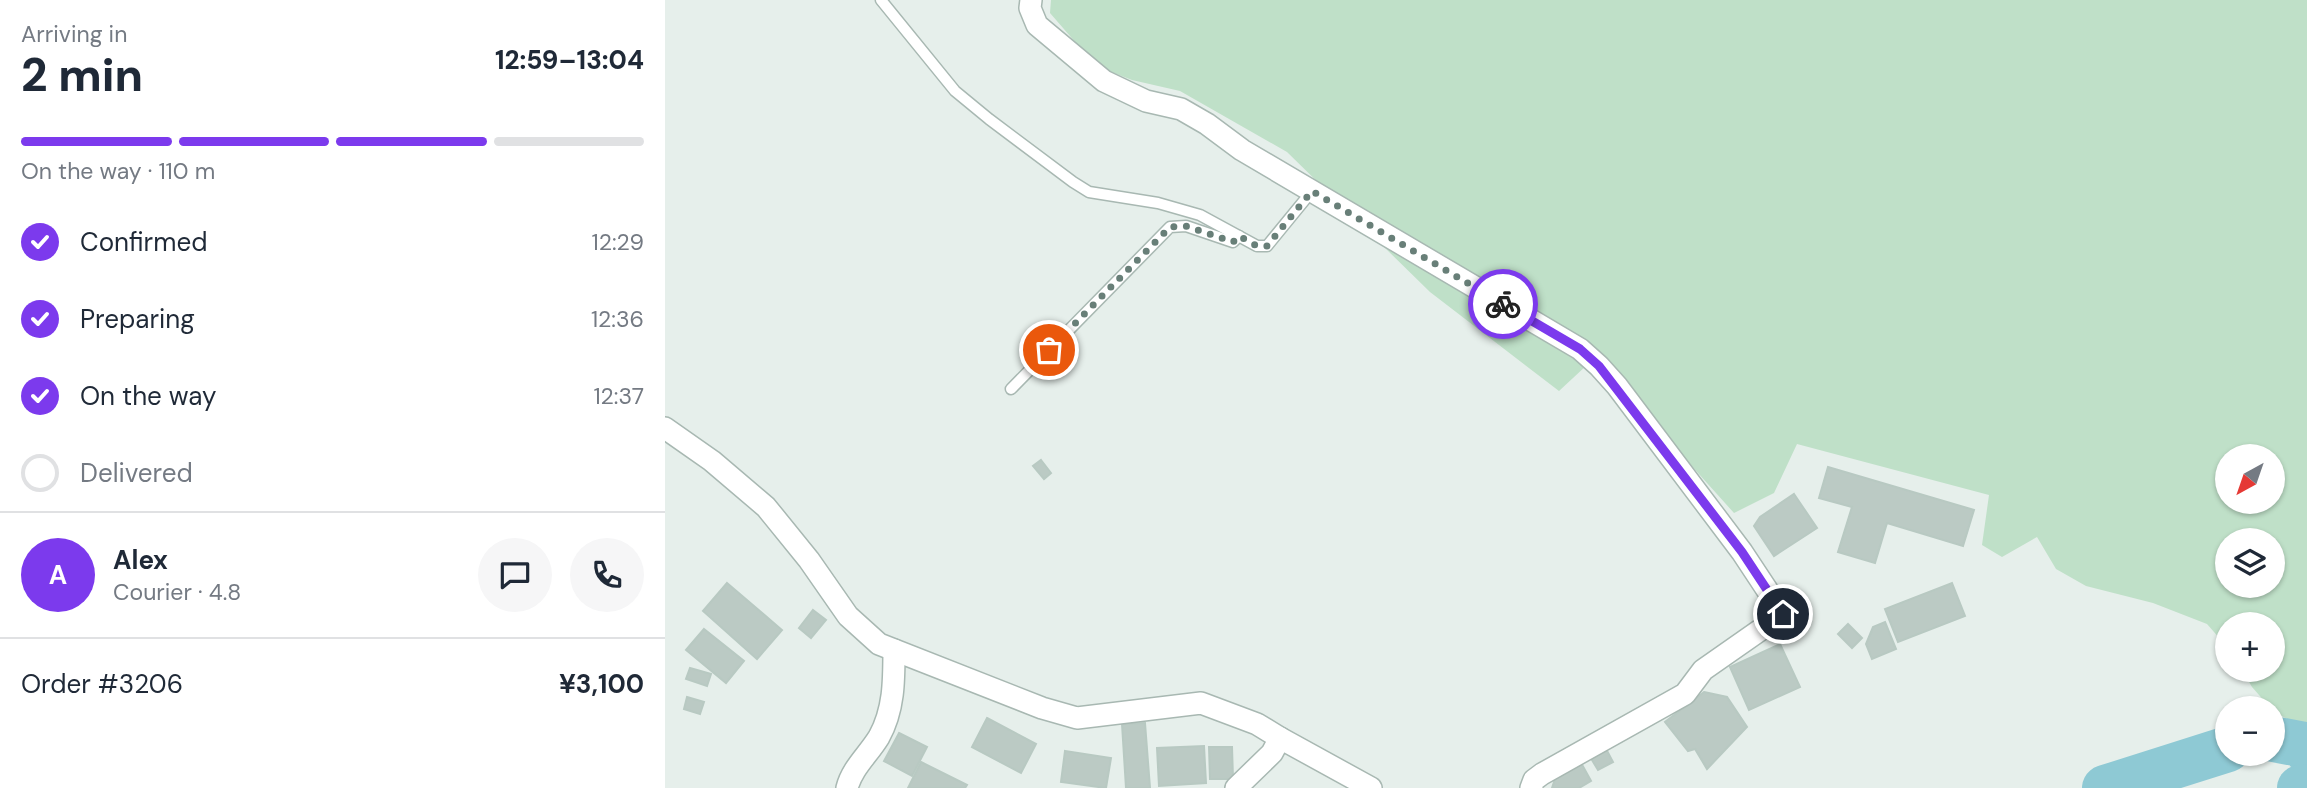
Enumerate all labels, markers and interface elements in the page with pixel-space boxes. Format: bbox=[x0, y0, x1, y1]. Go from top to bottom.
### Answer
text: Arriving in bbox=[21, 19, 127, 49]
text: 12:59–13:04 bbox=[495, 43, 644, 77]
text: 2 min bbox=[21, 45, 143, 105]
text: On the way · 110 m bbox=[21, 156, 215, 186]
icon: check bbox=[21, 223, 59, 261]
text: Confirmed bbox=[80, 225, 207, 259]
text: 12:29 bbox=[591, 227, 644, 257]
courier bbox=[1468, 269, 1538, 339]
icon: bike bbox=[1484, 285, 1522, 323]
icon: check bbox=[21, 300, 59, 338]
text: Preparing bbox=[80, 302, 195, 336]
text: 12:36 bbox=[591, 304, 644, 334]
pin bbox=[1019, 320, 1079, 380]
icon: bag bbox=[1030, 331, 1068, 369]
icon: check bbox=[21, 377, 59, 415]
text: On the way bbox=[80, 379, 216, 413]
text: 12:37 bbox=[593, 381, 644, 411]
north arrow bbox=[2215, 444, 2285, 514]
map controls bbox=[2215, 444, 2285, 766]
text: Delivered bbox=[80, 456, 193, 490]
button: layers bbox=[2215, 528, 2285, 598]
button: chat bbox=[478, 538, 552, 612]
button: phone bbox=[570, 538, 644, 612]
text: Alex bbox=[113, 543, 168, 577]
text: A bbox=[49, 558, 67, 592]
text: Courier · 4.8 bbox=[113, 577, 241, 607]
pin bbox=[1753, 584, 1813, 644]
icon: home bbox=[1764, 595, 1802, 633]
button: + bbox=[2215, 612, 2285, 682]
text: Order #3206 bbox=[21, 667, 183, 701]
text: ¥3,100 bbox=[559, 667, 644, 701]
button: − bbox=[2215, 696, 2285, 766]

